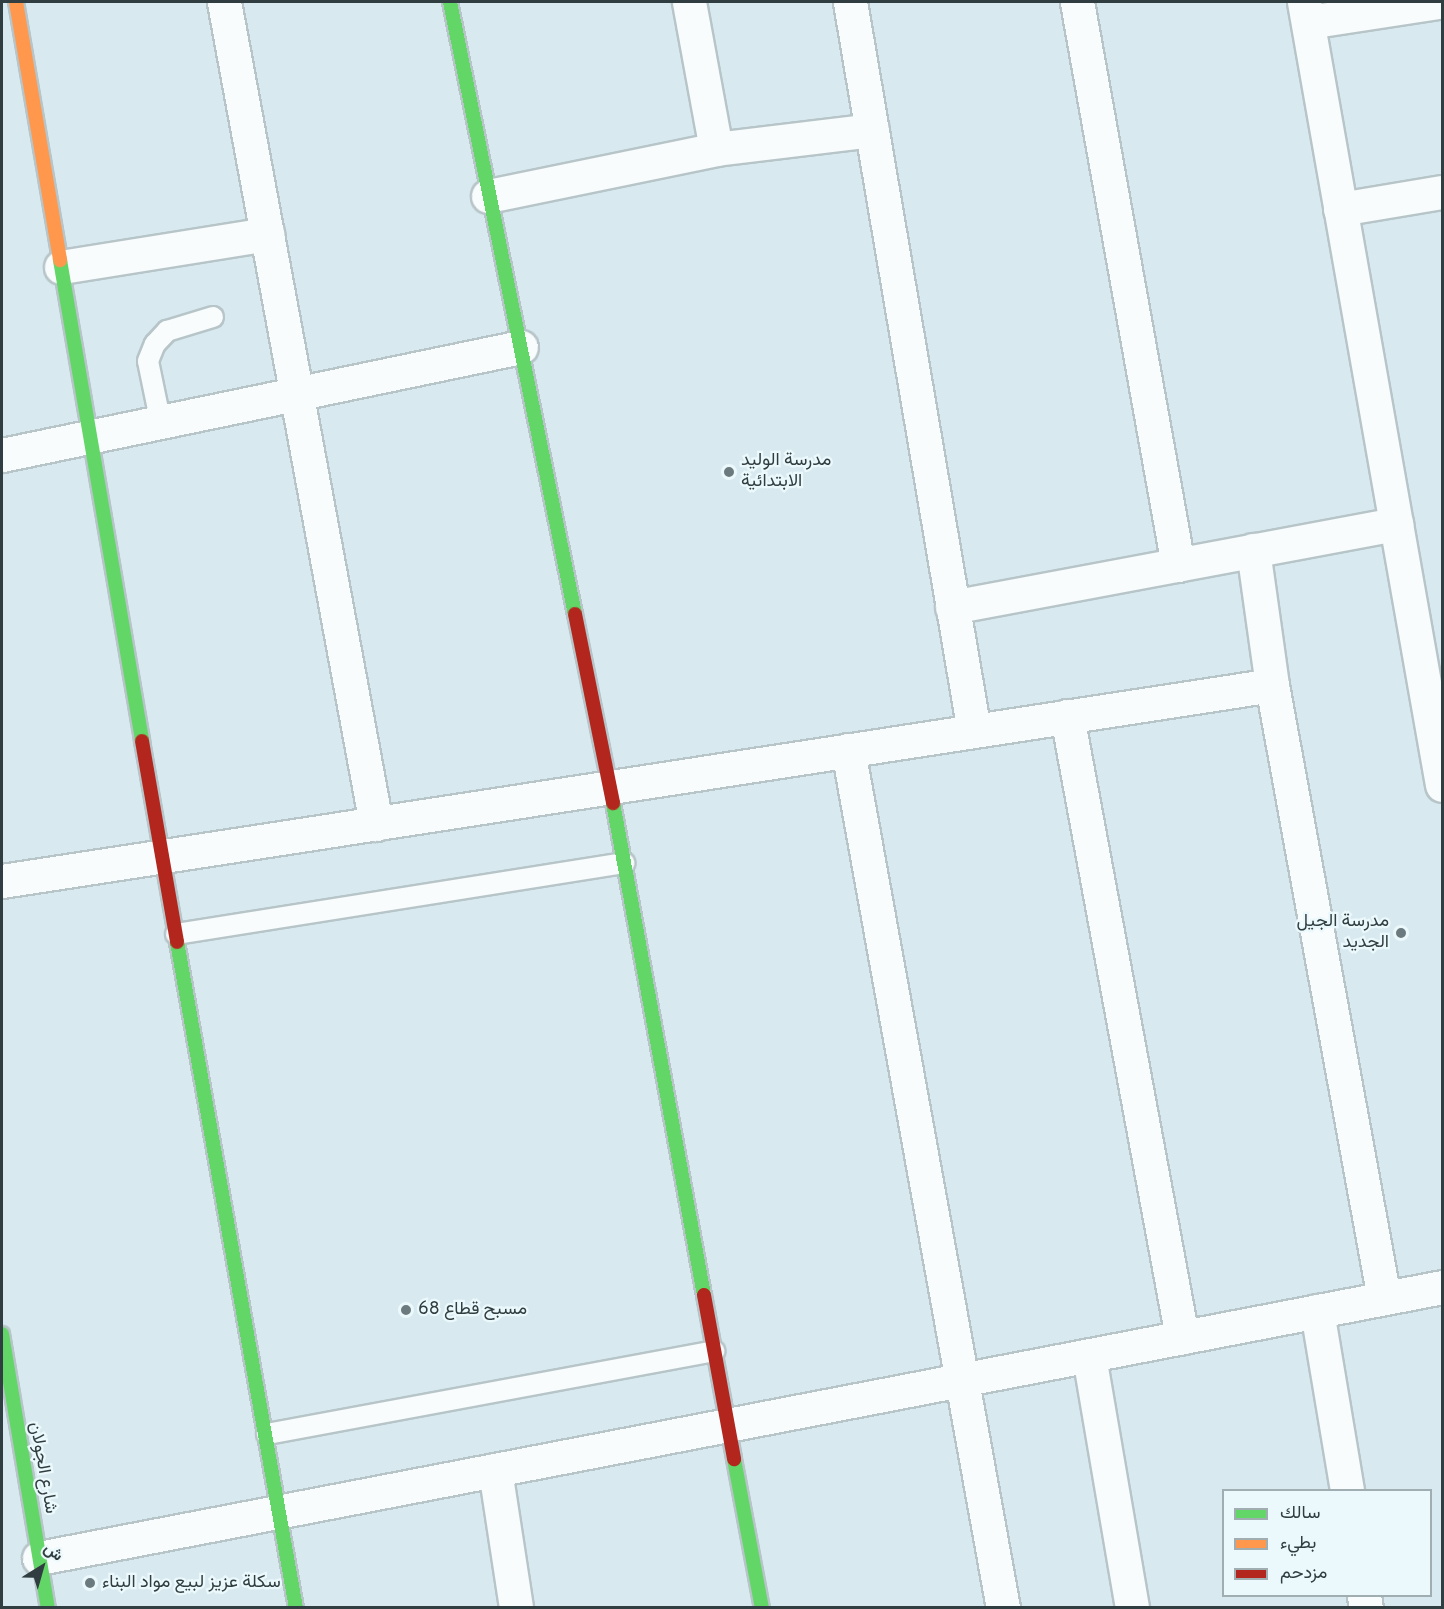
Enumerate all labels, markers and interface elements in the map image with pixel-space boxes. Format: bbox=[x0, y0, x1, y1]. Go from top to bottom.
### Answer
place label: مدرسة الوليد الابتدائية bbox=[741, 451, 831, 494]
marker: مدرسة الوليد الابتدائية bbox=[722, 465, 736, 479]
place label: مدرسة الجيل الجديد bbox=[1296, 912, 1389, 954]
marker: مدرسة الجيل الجديد bbox=[1394, 926, 1408, 940]
place label: مسبح قطاع 68 bbox=[418, 1299, 527, 1321]
marker: مسبح قطاع 68 bbox=[399, 1303, 413, 1317]
street label: شارع الجولان bbox=[23, 1421, 61, 1515]
legend bbox=[1222, 1489, 1432, 1597]
text: سالك bbox=[1280, 1502, 1320, 1525]
text: بطيء bbox=[1280, 1532, 1316, 1555]
north arrow bbox=[12, 1537, 72, 1597]
text: ش bbox=[39, 1539, 67, 1566]
text: مزدحم bbox=[1280, 1562, 1327, 1585]
place label: سكلة عزيز لبيع مواد البناء bbox=[102, 1572, 281, 1594]
marker: سكلة عزيز لبيع مواد البناء bbox=[83, 1576, 97, 1590]

